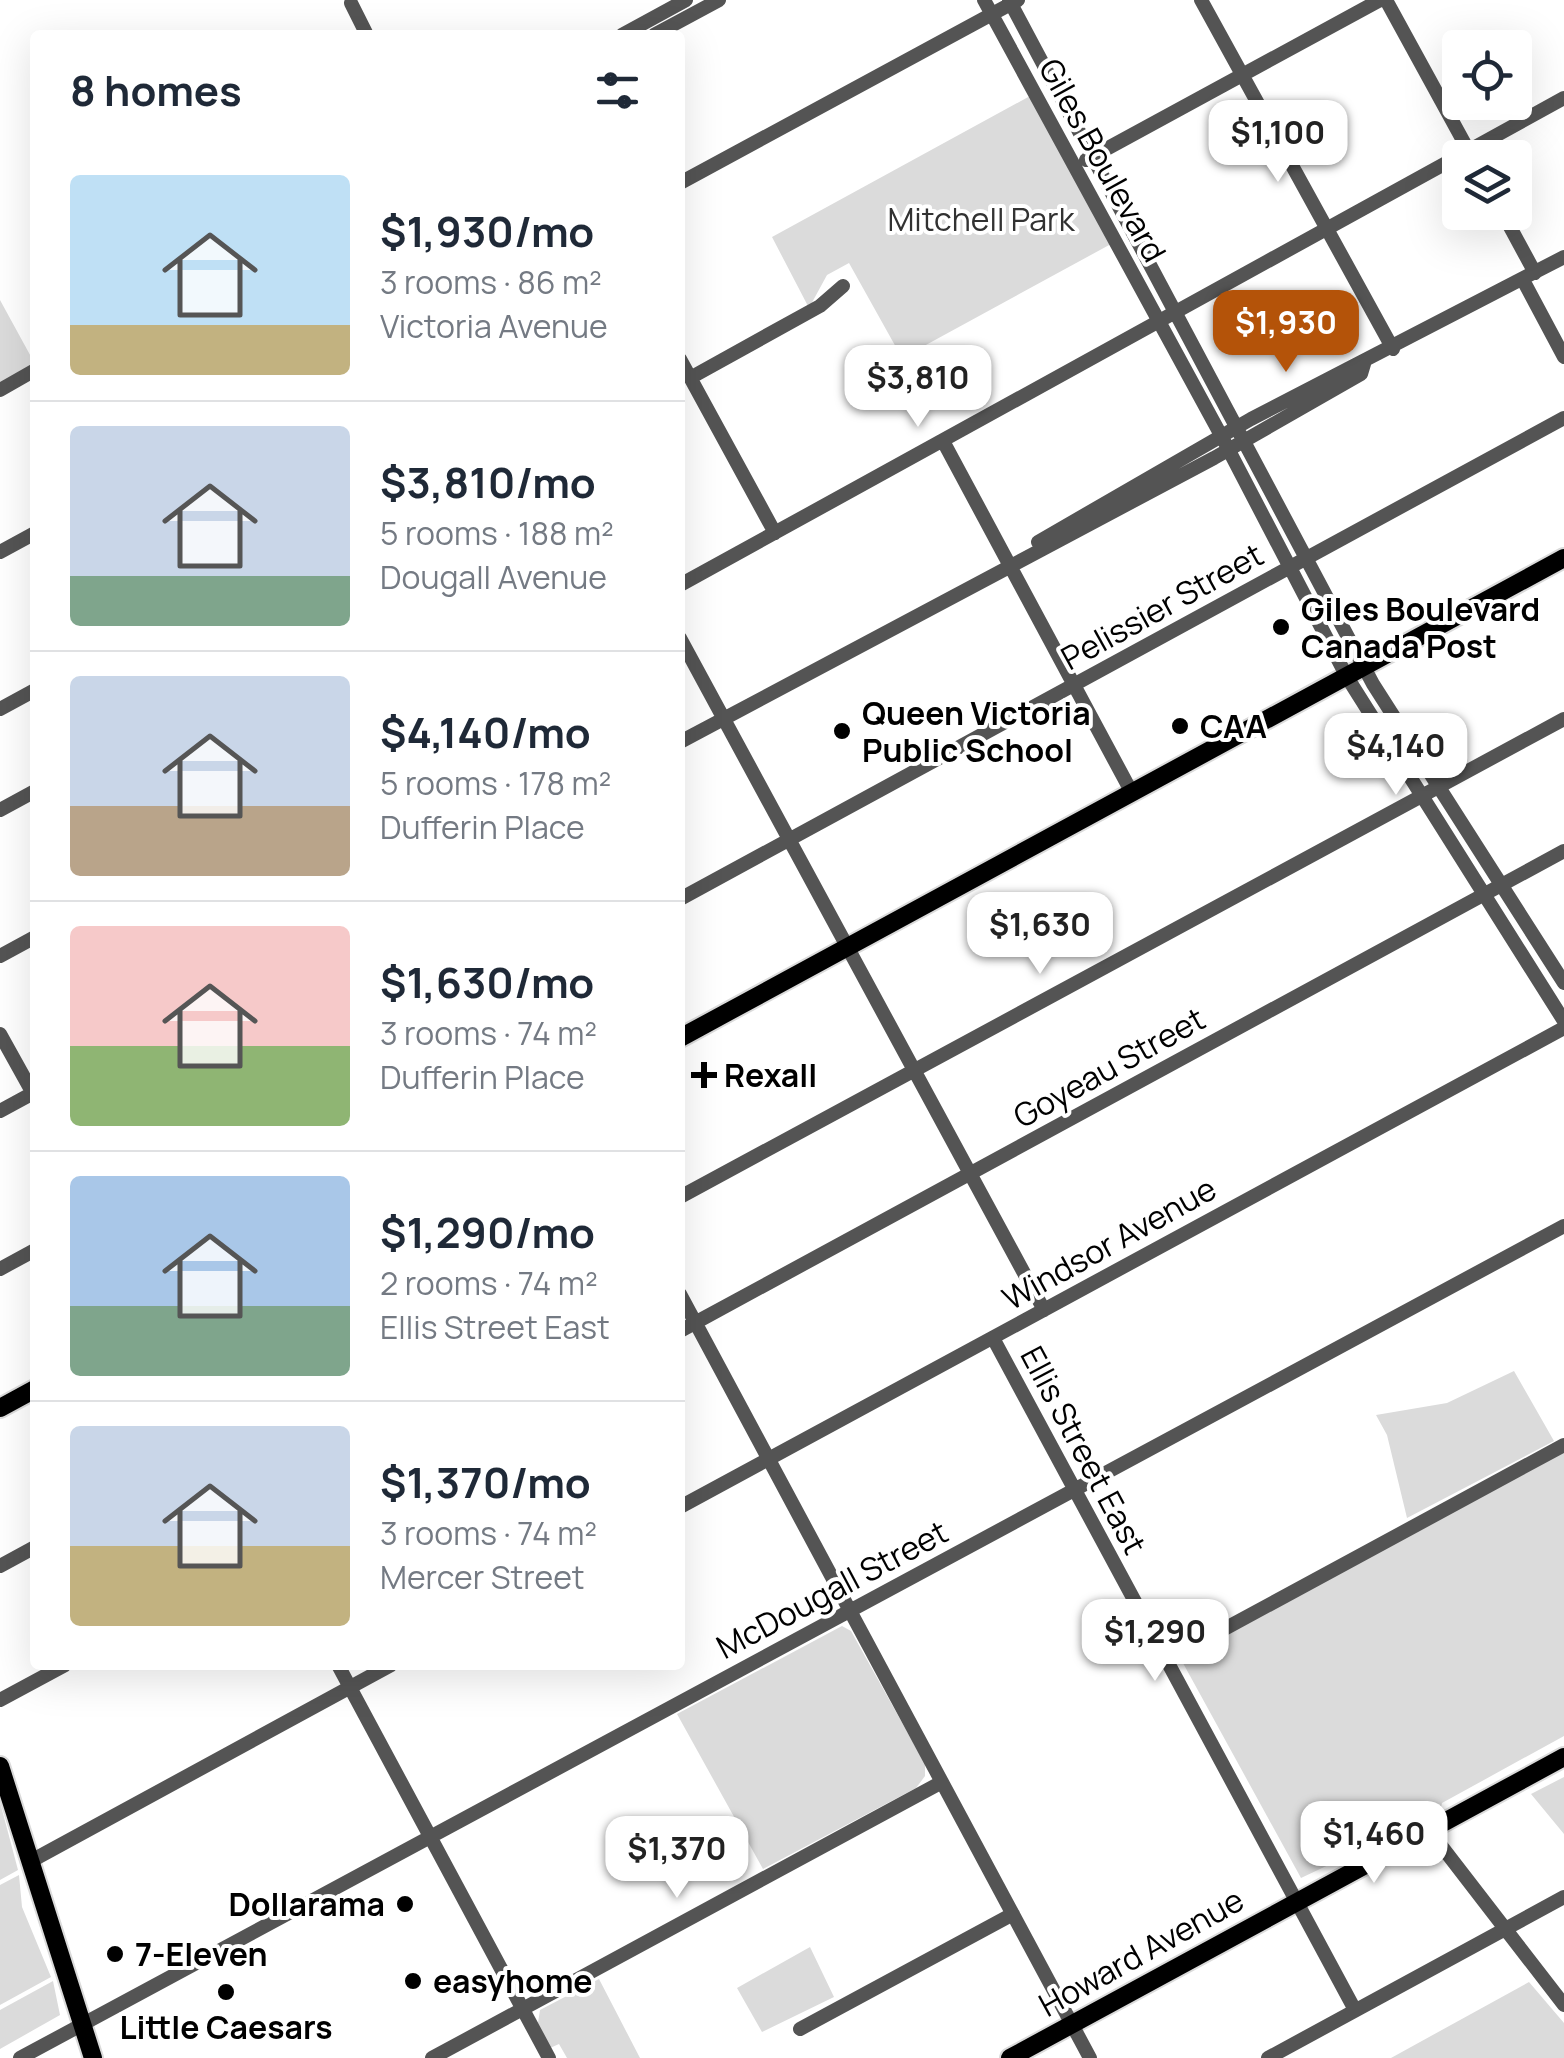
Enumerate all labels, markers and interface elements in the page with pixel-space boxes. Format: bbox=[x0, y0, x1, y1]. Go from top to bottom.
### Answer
map controls bbox=[1442, 30, 1532, 230]
button: locate bbox=[1442, 30, 1532, 120]
street label: Giles Boulevard bbox=[1029, 51, 1177, 269]
text: 8 homes bbox=[70, 61, 242, 119]
icon: filters bbox=[590, 63, 645, 118]
pin: $1,100 bbox=[1197, 100, 1359, 185]
text: $1,100 bbox=[1231, 110, 1325, 154]
button: layers bbox=[1442, 140, 1532, 230]
park label: Mitchell Park bbox=[887, 197, 1076, 241]
text: $1,930/mo bbox=[380, 202, 594, 260]
icon: home bbox=[150, 215, 270, 335]
text: 3 rooms · 86 m² bbox=[380, 260, 602, 304]
pin: $1,930 bbox=[1205, 290, 1367, 375]
text: $1,930 bbox=[1235, 300, 1337, 344]
text: Victoria Avenue bbox=[380, 304, 608, 348]
pin: $3,810 bbox=[837, 345, 999, 430]
text: $3,810 bbox=[866, 355, 970, 399]
text: $3,810/mo bbox=[380, 453, 596, 511]
icon: home bbox=[150, 466, 270, 586]
text: 5 rooms · 188 m² bbox=[380, 511, 614, 555]
street label: Pelissier Street bbox=[1053, 532, 1271, 680]
text: Dougall Avenue bbox=[380, 555, 607, 599]
place label: Giles Boulevard Canada Post bbox=[1301, 587, 1540, 668]
marker: Giles Boulevard Canada Post bbox=[1270, 616, 1292, 638]
place label: Queen Victoria Public School bbox=[862, 691, 1091, 772]
text: $4,140/mo bbox=[380, 703, 591, 761]
place label: CAA bbox=[1200, 704, 1267, 748]
pin: $4,140 bbox=[1315, 713, 1477, 798]
marker: CAA bbox=[1169, 715, 1191, 737]
icon: home bbox=[150, 716, 270, 836]
marker: Queen Victoria Public School bbox=[831, 720, 853, 742]
text: $4,140 bbox=[1346, 723, 1446, 767]
text: 5 rooms · 178 m² bbox=[380, 761, 611, 805]
text: Dufferin Place bbox=[380, 805, 585, 849]
pin: $1,630 bbox=[959, 892, 1121, 977]
text: $1,630 bbox=[989, 902, 1091, 946]
text: $1,630/mo bbox=[380, 953, 594, 1011]
icon: home bbox=[150, 966, 270, 1086]
street label: Goyeau Street bbox=[1005, 996, 1213, 1138]
text: 3 rooms · 74 m² bbox=[380, 1011, 597, 1055]
place label: Rexall bbox=[724, 1053, 817, 1097]
text: Dufferin Place bbox=[380, 1055, 585, 1099]
marker: Rexall bbox=[693, 1064, 715, 1086]
street label: Windsor Avenue bbox=[994, 1166, 1224, 1320]
text: $1,290/mo bbox=[380, 1203, 595, 1261]
icon: home bbox=[150, 1216, 270, 1336]
text: 2 rooms · 74 m² bbox=[380, 1261, 598, 1305]
text: Ellis Street East bbox=[380, 1305, 610, 1349]
street label: Ellis Street East bbox=[1011, 1338, 1157, 1562]
text: $1,370/mo bbox=[380, 1453, 591, 1511]
icon: home bbox=[150, 1466, 270, 1586]
street label: McDougall Street bbox=[709, 1509, 955, 1669]
text: 3 rooms · 74 m² bbox=[380, 1511, 597, 1555]
text: Mercer Street bbox=[380, 1555, 585, 1599]
pin: $1,290 bbox=[1074, 1599, 1236, 1684]
text: $1,290 bbox=[1104, 1609, 1206, 1653]
pin: $1,460 bbox=[1293, 1801, 1455, 1886]
text: $1,460 bbox=[1323, 1811, 1425, 1855]
pin: $1,370 bbox=[596, 1816, 758, 1901]
text: $1,370 bbox=[627, 1826, 727, 1870]
street label: Howard Avenue bbox=[1031, 1878, 1251, 2026]
place label: Dollarama bbox=[228, 1882, 385, 1926]
marker: Dollarama bbox=[394, 1893, 416, 1915]
place label: 7-Eleven bbox=[135, 1932, 268, 1976]
marker: 7-Eleven bbox=[104, 1943, 126, 1965]
place label: easyhome bbox=[433, 1959, 593, 2003]
marker: easyhome bbox=[402, 1970, 424, 1992]
marker: Little Caesars bbox=[215, 1981, 237, 2003]
place label: Little Caesars bbox=[119, 2005, 333, 2049]

